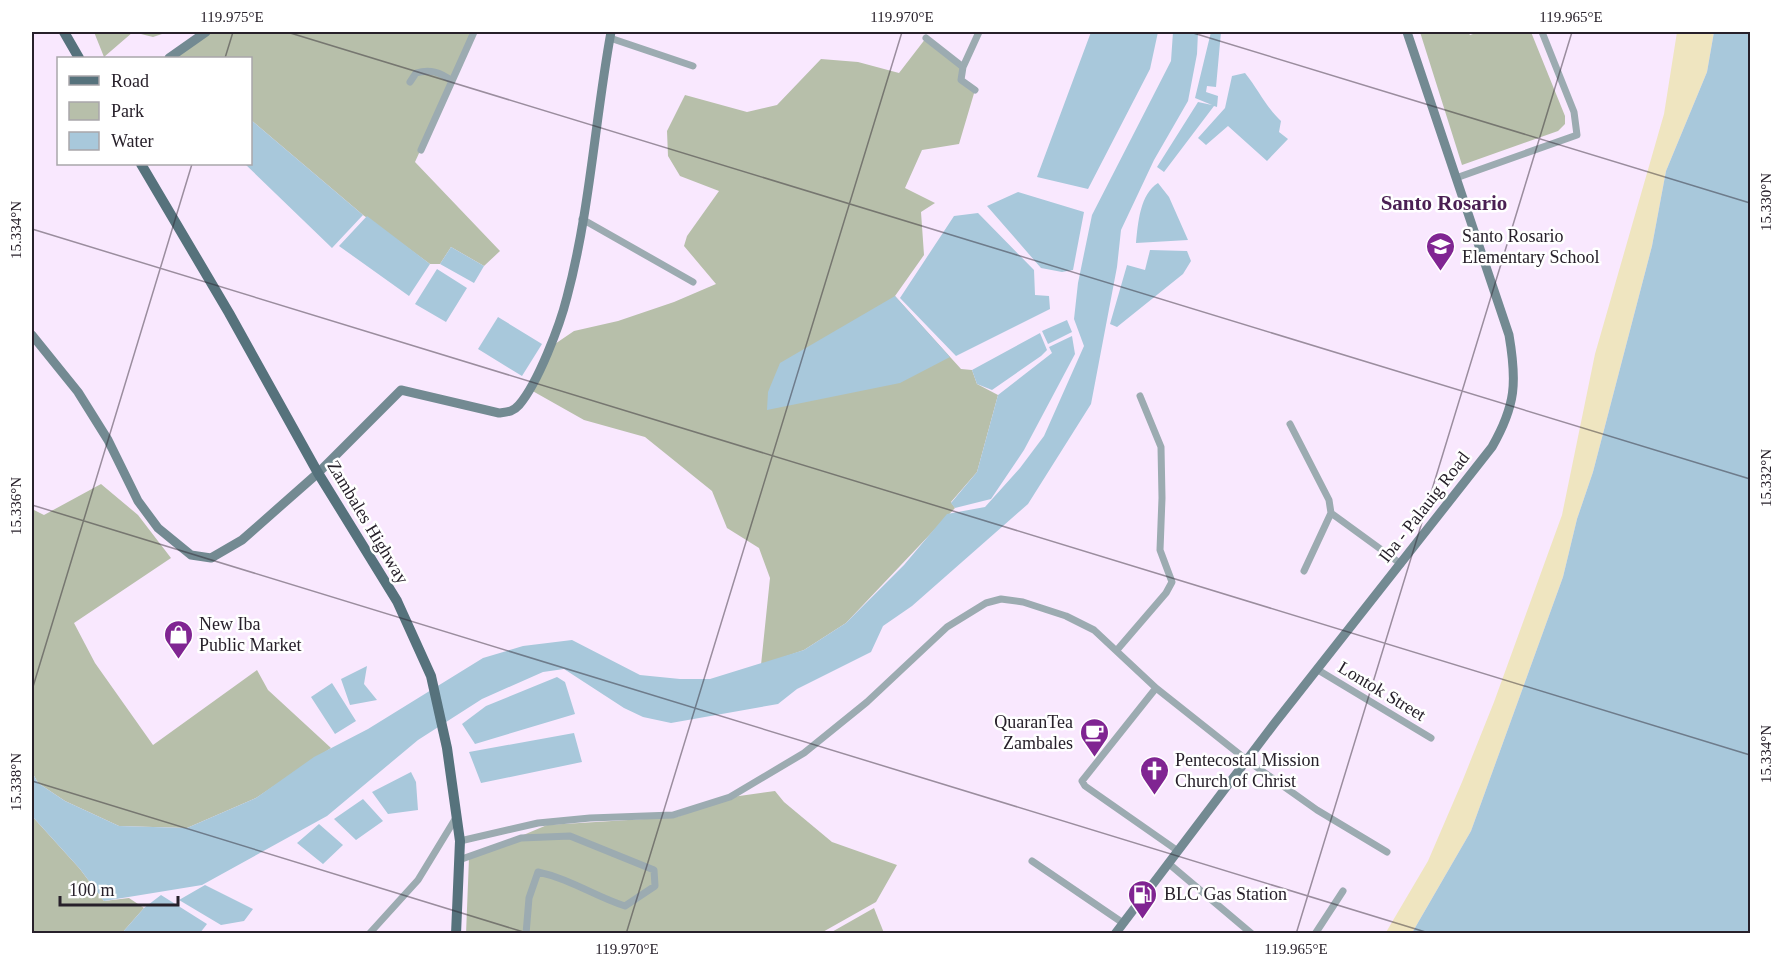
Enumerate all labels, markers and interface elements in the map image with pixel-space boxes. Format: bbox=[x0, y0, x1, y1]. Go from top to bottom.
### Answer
text: 119.975°E bbox=[200, 9, 264, 25]
text: 119.970°E bbox=[870, 9, 934, 25]
text: 119.965°E bbox=[1539, 9, 1603, 25]
legend bbox=[57, 57, 252, 165]
text: Road bbox=[111, 71, 149, 91]
text: Park bbox=[111, 101, 144, 121]
text: Water bbox=[111, 131, 154, 151]
text: 15.330°N bbox=[1758, 173, 1774, 231]
district label: Santo Rosario bbox=[1381, 191, 1507, 215]
text: 15.334°N bbox=[8, 201, 24, 259]
place label: Santo Rosario Elementary School bbox=[1462, 226, 1599, 267]
school or university icon: Santo Rosario Elementary School bbox=[1425, 230, 1457, 272]
street label: Iba - Palauig Road bbox=[1375, 448, 1473, 566]
text: 15.332°N bbox=[1758, 449, 1774, 507]
street label: Zambales Highway bbox=[323, 457, 413, 587]
text: 15.336°N bbox=[8, 477, 24, 535]
place label: New Iba Public Market bbox=[199, 614, 301, 655]
shop icon: New Iba Public Market bbox=[162, 618, 194, 660]
street label: Lontok Street bbox=[1335, 657, 1429, 725]
place label: QuaranTea Zambales bbox=[994, 712, 1073, 753]
cafe icon: QuaranTea Zambales bbox=[1078, 716, 1110, 758]
text: 15.334°N bbox=[1758, 725, 1774, 783]
place label: Pentecostal Mission Church of Christ bbox=[1175, 750, 1320, 791]
text: 15.338°N bbox=[8, 753, 24, 811]
church icon: Pentecostal Mission Church of Christ bbox=[1138, 754, 1170, 796]
scale bar bbox=[60, 869, 178, 907]
fuel station icon: BLC Gas Station bbox=[1127, 878, 1159, 920]
text: 100 m bbox=[69, 880, 115, 900]
place label: BLC Gas Station bbox=[1164, 884, 1287, 904]
text: 119.970°E bbox=[595, 941, 659, 957]
text: 119.965°E bbox=[1264, 941, 1328, 957]

